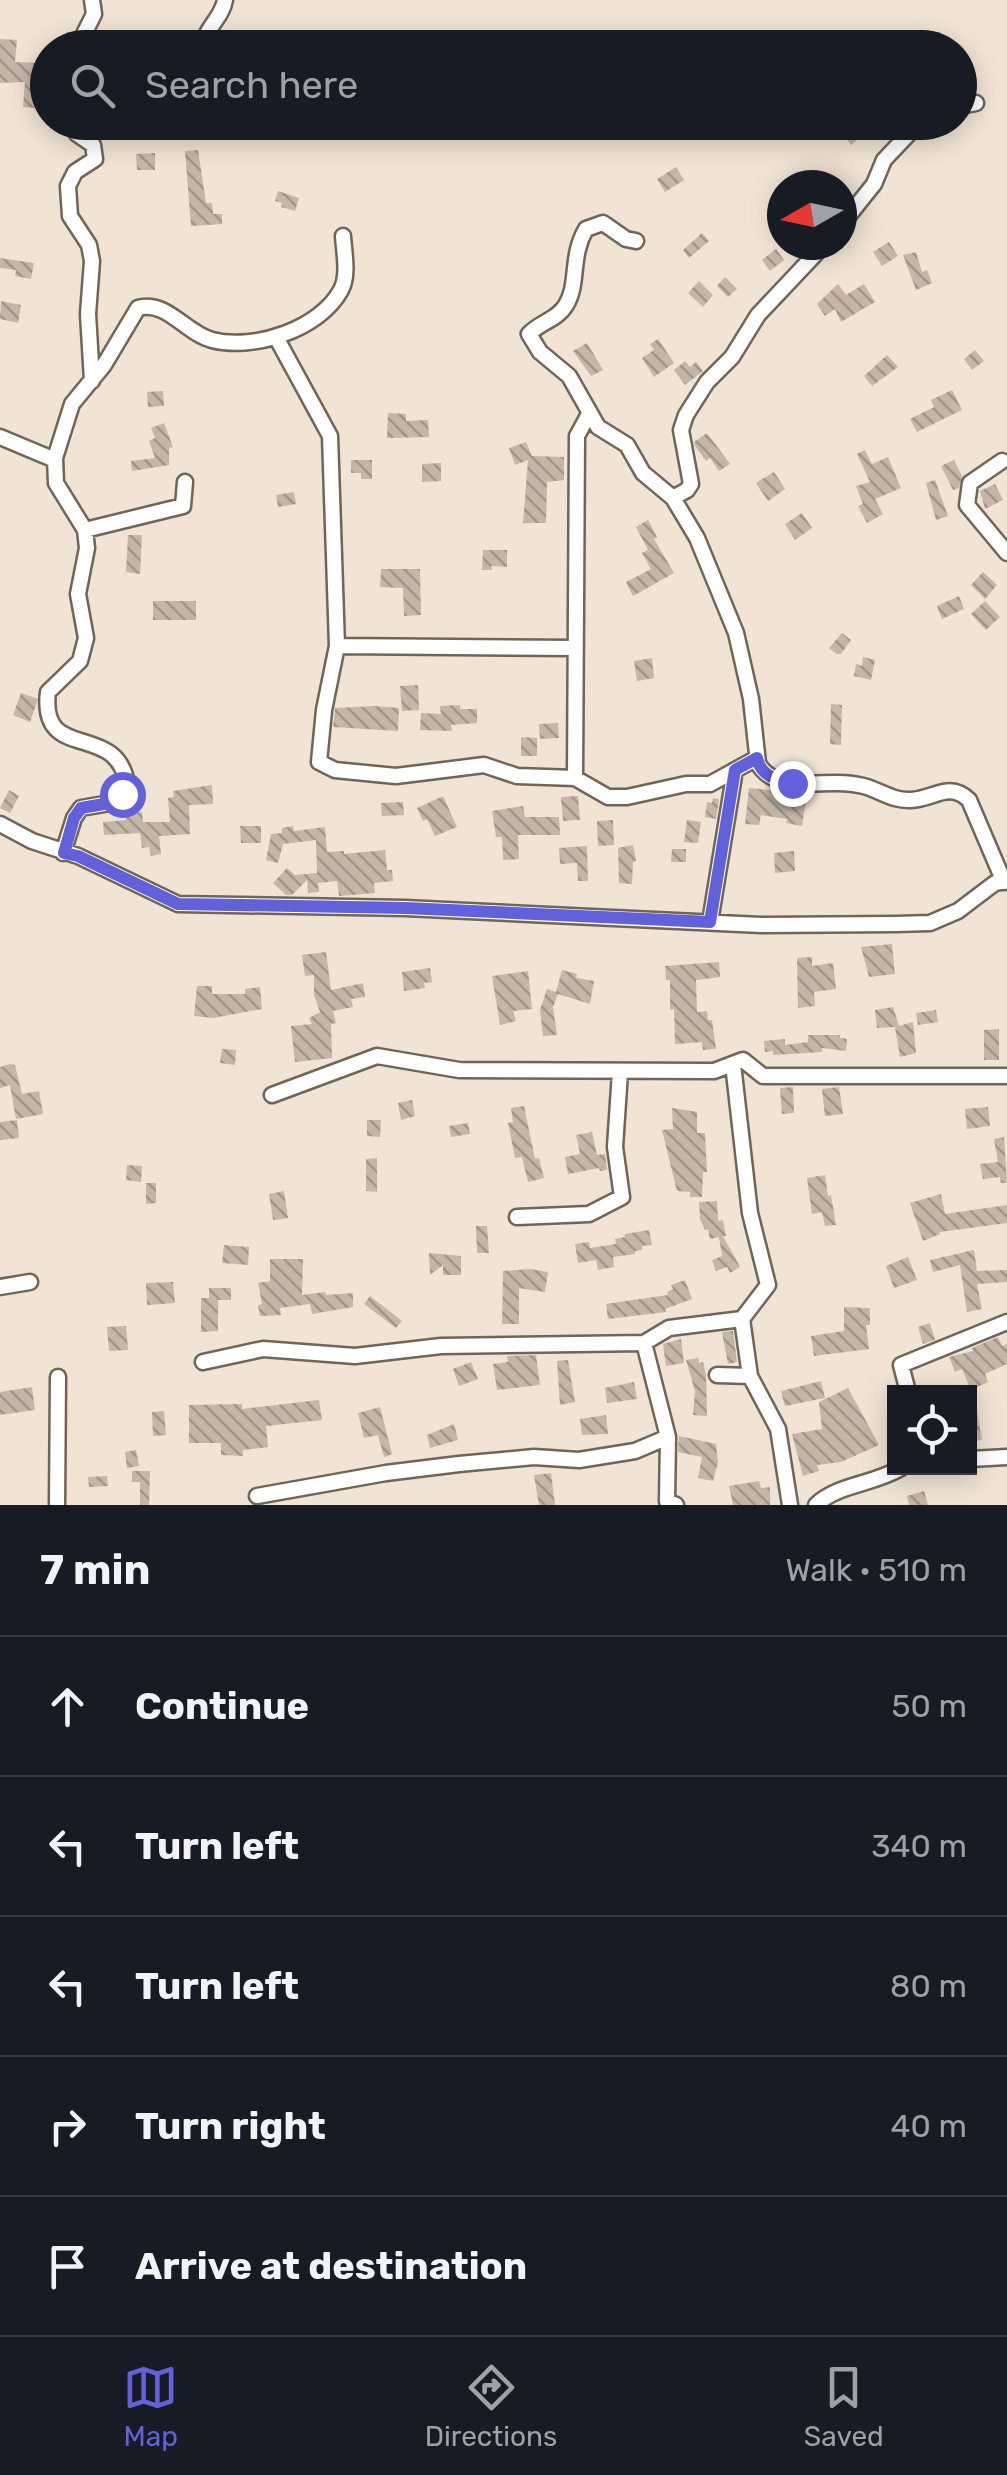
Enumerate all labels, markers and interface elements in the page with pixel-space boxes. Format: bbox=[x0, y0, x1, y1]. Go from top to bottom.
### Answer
search box bbox=[30, 30, 977, 140]
icon: search bbox=[65, 58, 120, 113]
text: Search here bbox=[145, 62, 358, 108]
north arrow bbox=[767, 170, 857, 260]
route end bbox=[770, 761, 816, 807]
route start bbox=[100, 772, 146, 818]
map controls bbox=[887, 1385, 977, 1475]
button: locate bbox=[887, 1385, 977, 1475]
text: 7 min bbox=[40, 1545, 151, 1595]
text: Walk · 510 m bbox=[785, 1551, 967, 1589]
icon: ahead bbox=[40, 1679, 95, 1734]
text: Continue bbox=[135, 1683, 309, 1729]
text: 50 m bbox=[891, 1687, 967, 1725]
icon: left bbox=[40, 1819, 95, 1874]
text: Turn left bbox=[135, 1823, 299, 1869]
text: 340 m bbox=[871, 1827, 967, 1865]
icon: left bbox=[40, 1959, 95, 2014]
text: Turn left bbox=[135, 1963, 299, 2009]
text: 80 m bbox=[890, 1967, 967, 2005]
icon: right bbox=[40, 2099, 95, 2154]
text: Turn right bbox=[135, 2103, 326, 2149]
text: 40 m bbox=[891, 2107, 967, 2145]
icon: arrive bbox=[40, 2239, 95, 2294]
text: Arrive at destination bbox=[135, 2243, 527, 2289]
tab: Map bbox=[123, 2360, 178, 2453]
tab: Directions bbox=[425, 2360, 557, 2453]
tab: Saved bbox=[804, 2360, 884, 2453]

